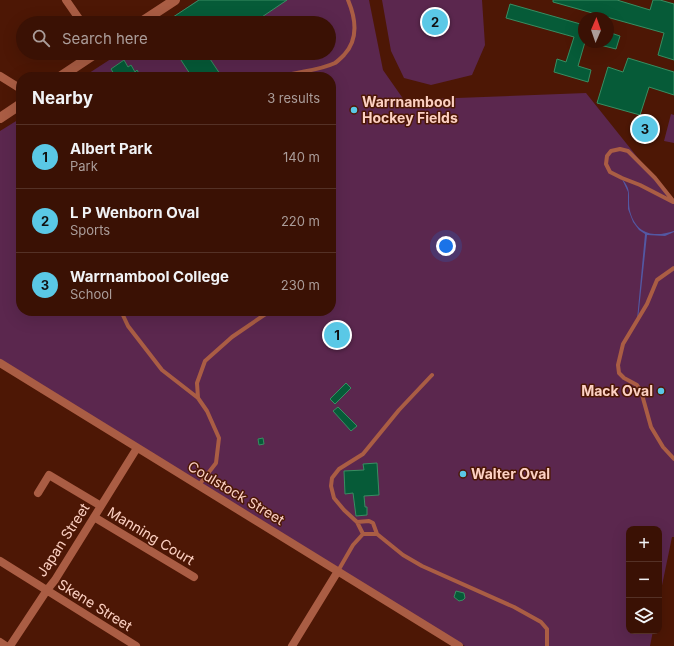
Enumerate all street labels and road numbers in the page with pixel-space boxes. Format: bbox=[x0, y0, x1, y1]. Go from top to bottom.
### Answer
street label: Coulstock Street bbox=[185, 457, 288, 528]
street label: Japan Street bbox=[33, 499, 93, 580]
street label: Manning Court bbox=[105, 503, 198, 568]
street label: Skene Street bbox=[55, 575, 136, 634]

